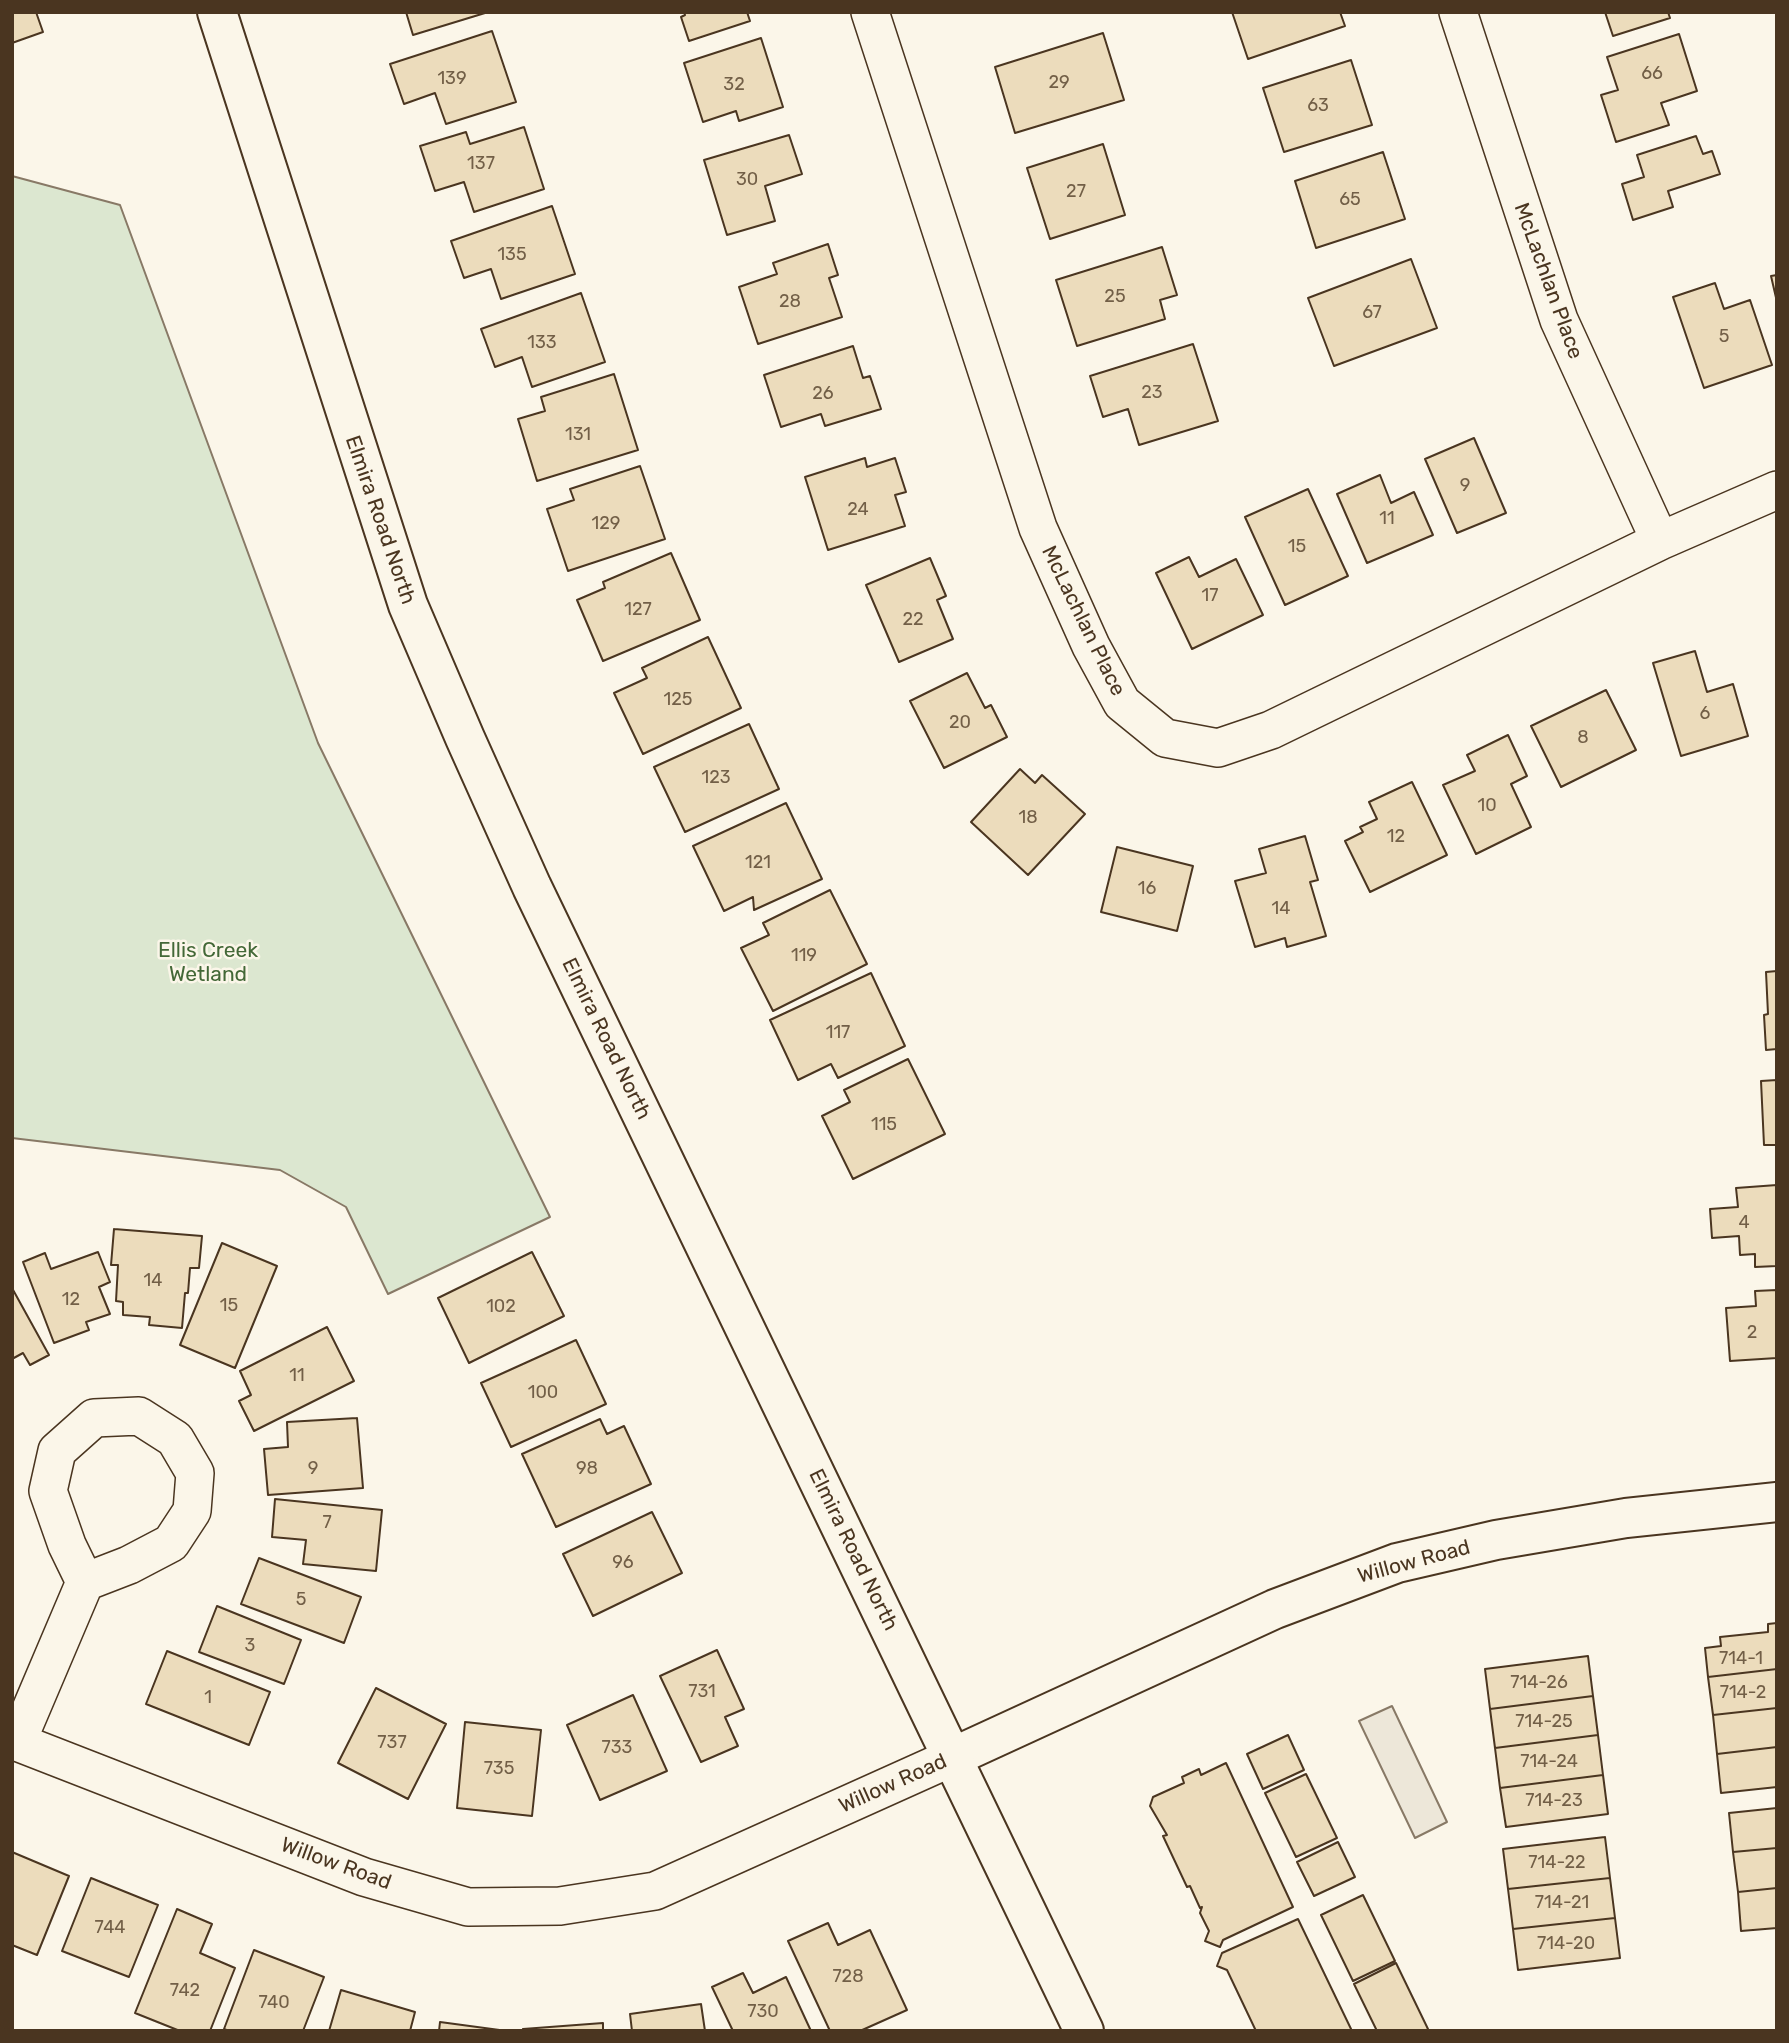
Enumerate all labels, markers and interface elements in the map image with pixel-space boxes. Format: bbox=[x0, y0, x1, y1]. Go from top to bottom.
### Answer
house number: 66 bbox=[1641, 63, 1663, 85]
house number: 139 bbox=[437, 68, 467, 90]
house number: 29 bbox=[1048, 72, 1070, 94]
house number: 32 bbox=[723, 74, 745, 96]
house number: 63 bbox=[1307, 95, 1329, 117]
house number: 137 bbox=[467, 153, 495, 175]
house number: 30 bbox=[736, 169, 758, 191]
house number: 27 bbox=[1066, 181, 1086, 203]
house number: 65 bbox=[1339, 189, 1361, 211]
street label: McLachlan Place bbox=[1508, 200, 1588, 362]
house number: 135 bbox=[497, 244, 527, 266]
house number: 25 bbox=[1104, 286, 1126, 308]
house number: 28 bbox=[779, 291, 801, 313]
house number: 67 bbox=[1362, 302, 1382, 324]
house number: 5 bbox=[1719, 326, 1729, 348]
house number: 133 bbox=[527, 332, 557, 354]
house number: 23 bbox=[1141, 382, 1163, 404]
house number: 26 bbox=[812, 383, 834, 405]
house number: 131 bbox=[565, 424, 591, 446]
street label: Elmira Road North bbox=[339, 432, 421, 608]
house number: 9 bbox=[1460, 475, 1470, 497]
house number: 24 bbox=[847, 499, 869, 521]
house number: 11 bbox=[1379, 508, 1395, 530]
house number: 129 bbox=[592, 513, 620, 535]
house number: 15 bbox=[1288, 536, 1306, 558]
street label: McLachlan Place bbox=[1036, 542, 1130, 700]
house number: 17 bbox=[1202, 585, 1218, 607]
house number: 127 bbox=[624, 599, 652, 621]
house number: 22 bbox=[902, 609, 924, 631]
house number: 125 bbox=[664, 689, 692, 711]
house number: 6 bbox=[1700, 703, 1710, 725]
house number: 20 bbox=[949, 712, 971, 734]
house number: 8 bbox=[1577, 727, 1589, 749]
house number: 123 bbox=[701, 767, 731, 789]
house number: 10 bbox=[1477, 795, 1497, 817]
house number: 18 bbox=[1018, 807, 1038, 829]
house number: 12 bbox=[1387, 826, 1405, 848]
house number: 121 bbox=[745, 852, 771, 874]
house number: 16 bbox=[1138, 878, 1156, 900]
house number: 14 bbox=[1272, 898, 1290, 920]
park label: Ellis Creek Wetland bbox=[158, 938, 258, 988]
house number: 119 bbox=[791, 945, 817, 967]
street label: Elmira Road North bbox=[556, 954, 656, 1124]
house number: 117 bbox=[826, 1022, 850, 1044]
house number: 115 bbox=[871, 1114, 897, 1136]
house number: 4 bbox=[1738, 1212, 1750, 1234]
house number: 14 bbox=[144, 1270, 162, 1292]
house number: 12 bbox=[62, 1289, 80, 1311]
house number: 15 bbox=[220, 1295, 238, 1317]
house number: 102 bbox=[486, 1296, 516, 1318]
house number: 2 bbox=[1747, 1322, 1757, 1344]
house number: 11 bbox=[289, 1365, 305, 1387]
house number: 100 bbox=[528, 1382, 558, 1404]
house number: 9 bbox=[308, 1458, 318, 1480]
house number: 98 bbox=[576, 1458, 598, 1480]
street label: Elmira Road North bbox=[803, 1465, 903, 1635]
house number: 7 bbox=[322, 1512, 332, 1534]
street label: Willow Road bbox=[1355, 1535, 1473, 1589]
house number: 96 bbox=[612, 1552, 634, 1574]
house number: 5 bbox=[296, 1589, 306, 1611]
house number: 3 bbox=[245, 1635, 255, 1657]
house number: 714-1 bbox=[1719, 1648, 1763, 1670]
house number: 714-26 bbox=[1510, 1672, 1568, 1694]
house number: 731 bbox=[688, 1681, 716, 1703]
house number: 714-2 bbox=[1720, 1682, 1766, 1704]
house number: 1 bbox=[204, 1687, 212, 1709]
house number: 714-25 bbox=[1515, 1711, 1573, 1733]
house number: 737 bbox=[377, 1732, 407, 1754]
house number: 733 bbox=[602, 1737, 632, 1759]
street label: Willow Road bbox=[835, 1749, 951, 1819]
house number: 714-24 bbox=[1520, 1751, 1578, 1773]
house number: 735 bbox=[484, 1758, 514, 1780]
house number: 714-23 bbox=[1525, 1790, 1583, 1812]
street label: Willow Road bbox=[277, 1832, 395, 1896]
house number: 714-22 bbox=[1528, 1852, 1586, 1874]
house number: 714-21 bbox=[1535, 1892, 1589, 1914]
house number: 744 bbox=[95, 1917, 125, 1939]
house number: 714-20 bbox=[1537, 1933, 1595, 1955]
house number: 728 bbox=[832, 1966, 864, 1988]
house number: 742 bbox=[170, 1980, 200, 2002]
house number: 740 bbox=[258, 1992, 290, 2014]
house number: 730 bbox=[747, 2001, 779, 2023]

